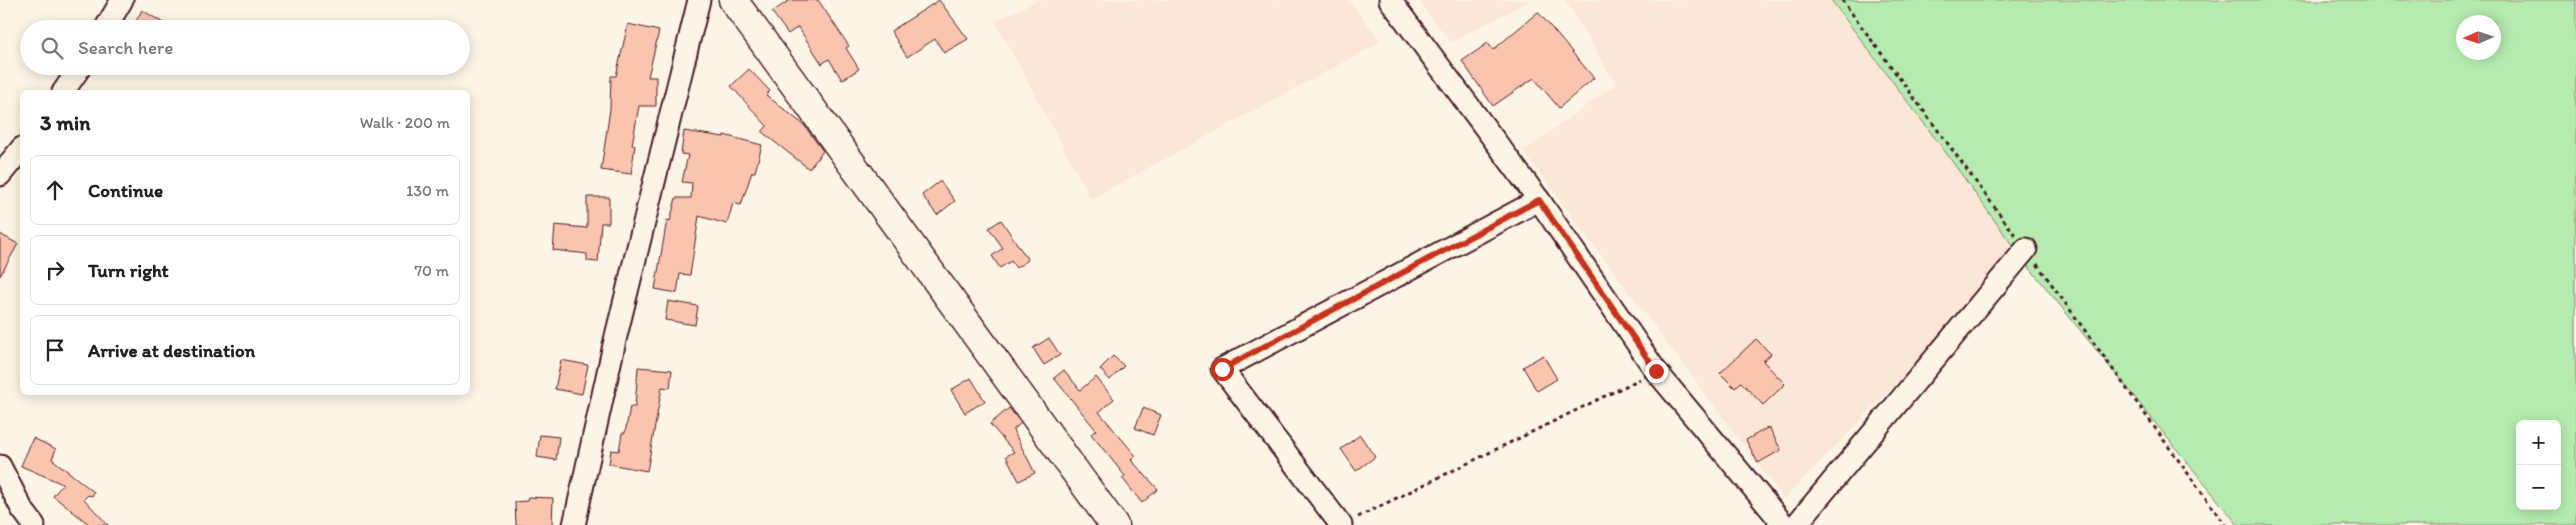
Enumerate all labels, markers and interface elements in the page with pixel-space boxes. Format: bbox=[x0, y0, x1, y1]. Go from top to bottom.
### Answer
north arrow bbox=[2456, 15, 2501, 60]
search box bbox=[20, 20, 470, 75]
icon: search bbox=[38, 34, 66, 62]
text: Search here bbox=[78, 36, 173, 59]
text: 3 min bbox=[40, 110, 90, 135]
text: Walk · 200 m bbox=[360, 113, 450, 132]
icon: ahead bbox=[41, 176, 69, 204]
text: Continue bbox=[88, 179, 163, 202]
text: 130 m bbox=[406, 181, 449, 200]
icon: right bbox=[41, 256, 69, 284]
text: Turn right bbox=[88, 259, 169, 282]
text: 70 m bbox=[414, 261, 449, 280]
icon: arrive bbox=[41, 336, 69, 364]
text: Arrive at destination bbox=[88, 339, 255, 362]
route start bbox=[1211, 358, 1234, 381]
route end bbox=[1645, 360, 1668, 383]
map controls bbox=[2516, 420, 2561, 510]
button: + bbox=[2516, 420, 2561, 465]
button: − bbox=[2516, 465, 2561, 510]

